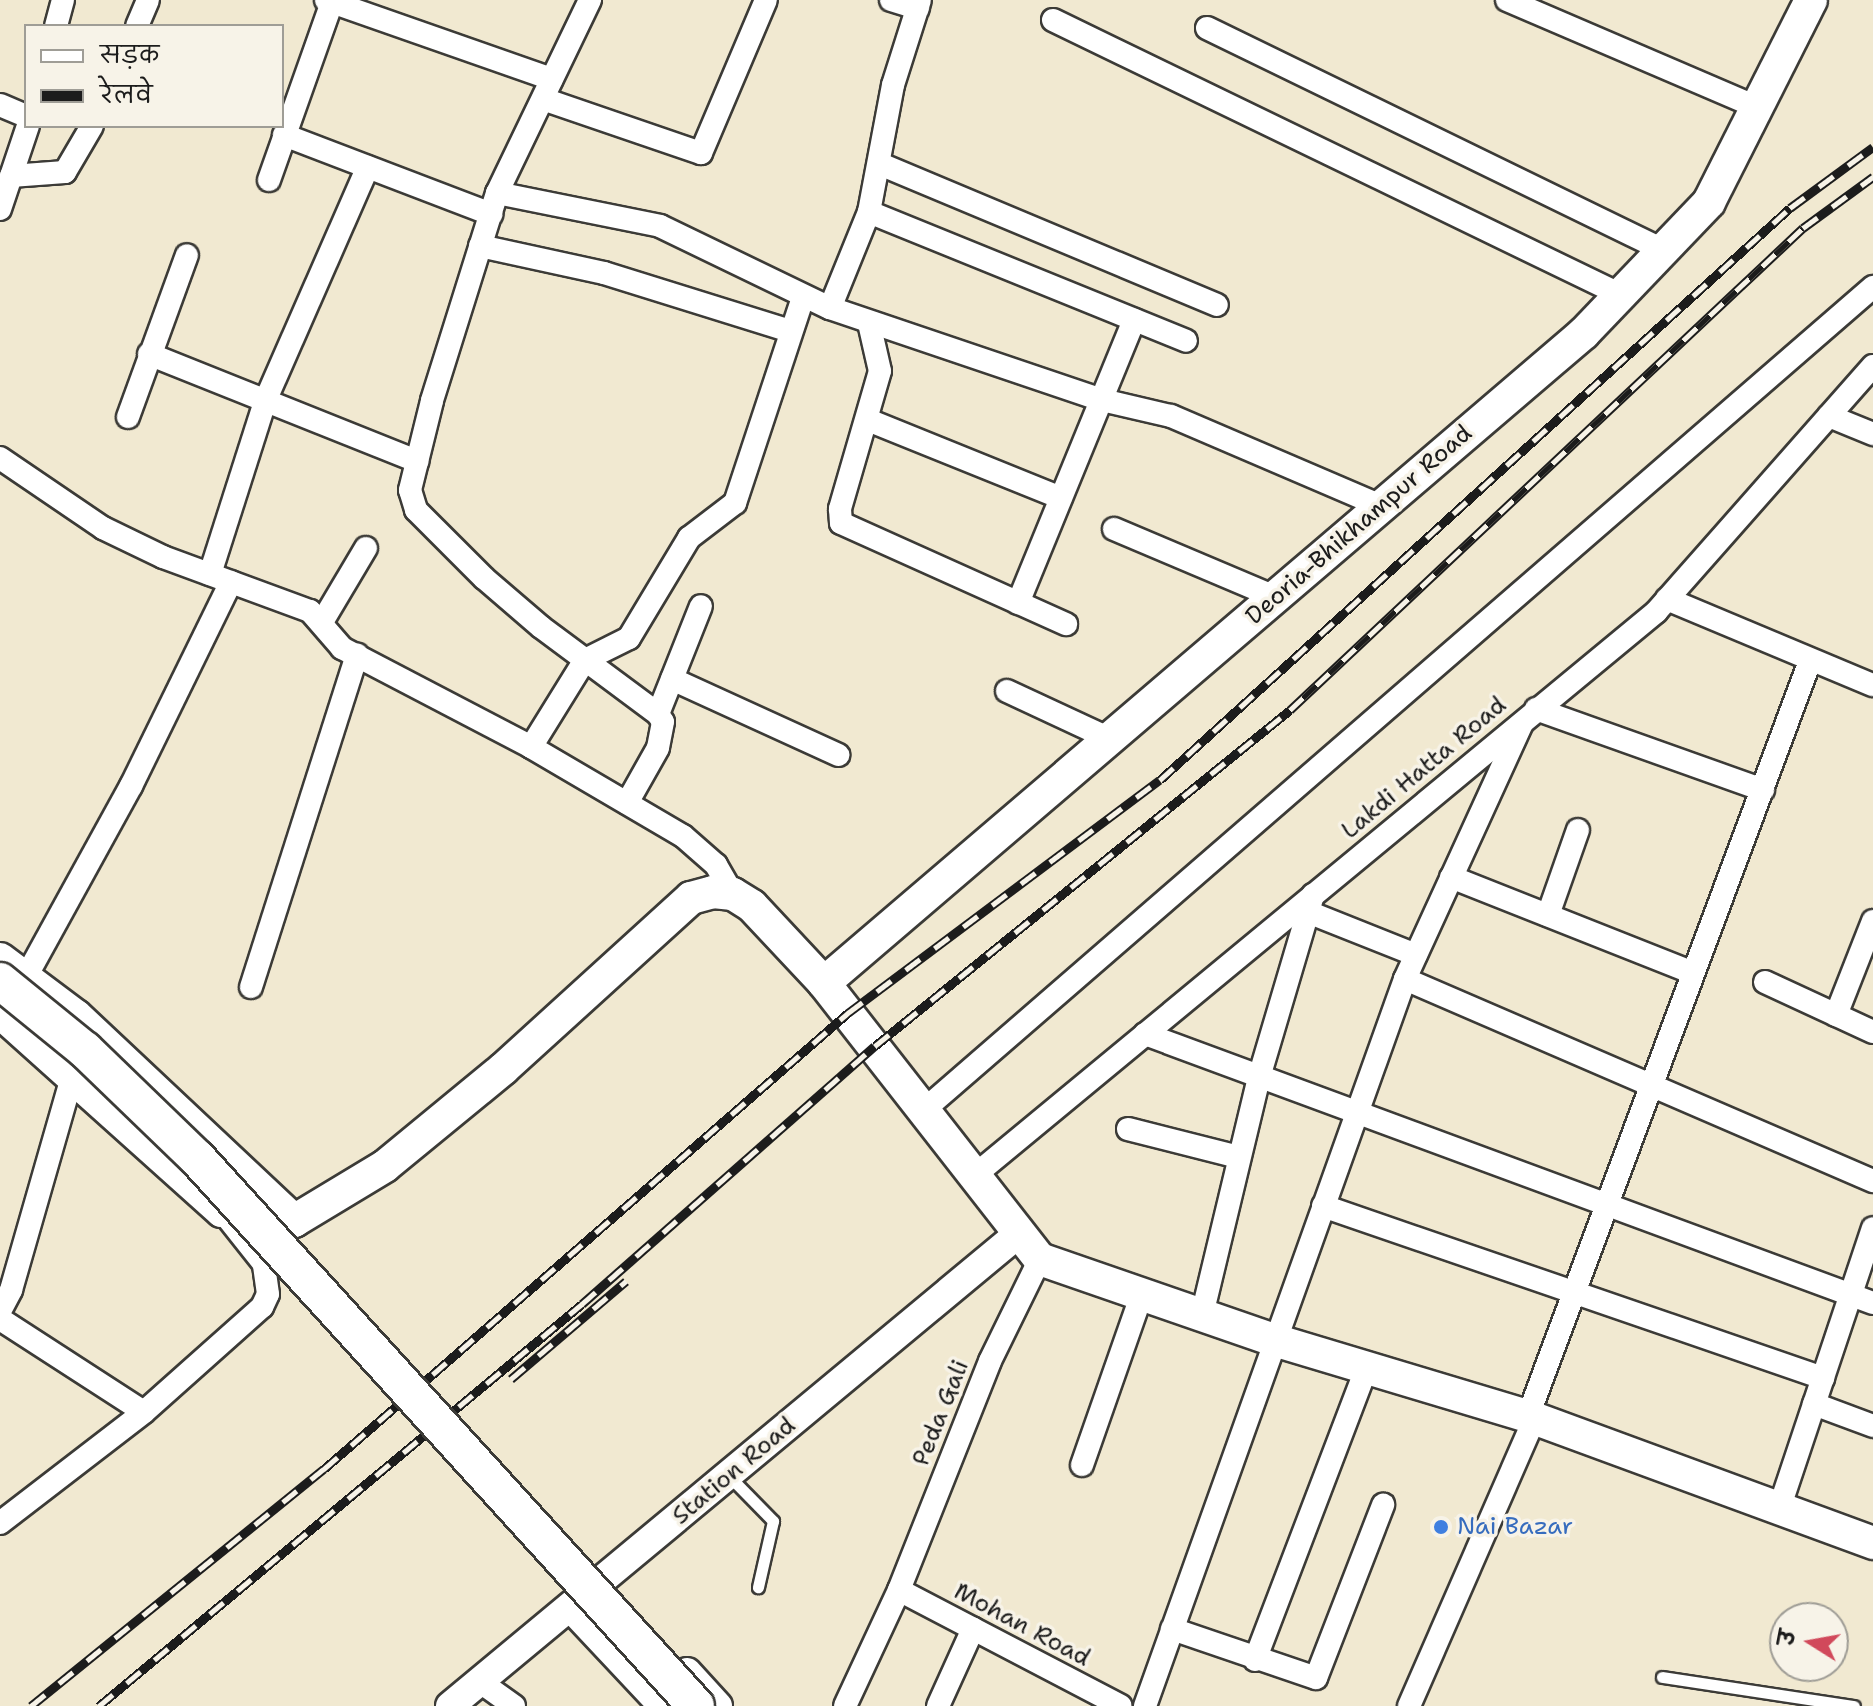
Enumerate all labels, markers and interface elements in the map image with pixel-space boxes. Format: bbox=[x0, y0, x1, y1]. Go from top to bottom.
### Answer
legend bbox=[24, 24, 284, 128]
text: सड़क bbox=[100, 39, 159, 71]
text: रेलवे bbox=[100, 79, 153, 111]
street label: Deoria-Bhikhampur Road bbox=[1240, 419, 1478, 631]
street label: Lakdi Hatta Road bbox=[1336, 691, 1512, 845]
street label: Peda Gali bbox=[907, 1356, 975, 1470]
street label: Station Road bbox=[667, 1411, 801, 1531]
place label: Nai Bazar bbox=[1457, 1513, 1573, 1541]
marker: Nai Bazar bbox=[1432, 1518, 1450, 1536]
street label: Mohan Road bbox=[949, 1577, 1095, 1673]
north arrow bbox=[1769, 1602, 1849, 1682]
text: उ bbox=[1771, 1628, 1803, 1648]

